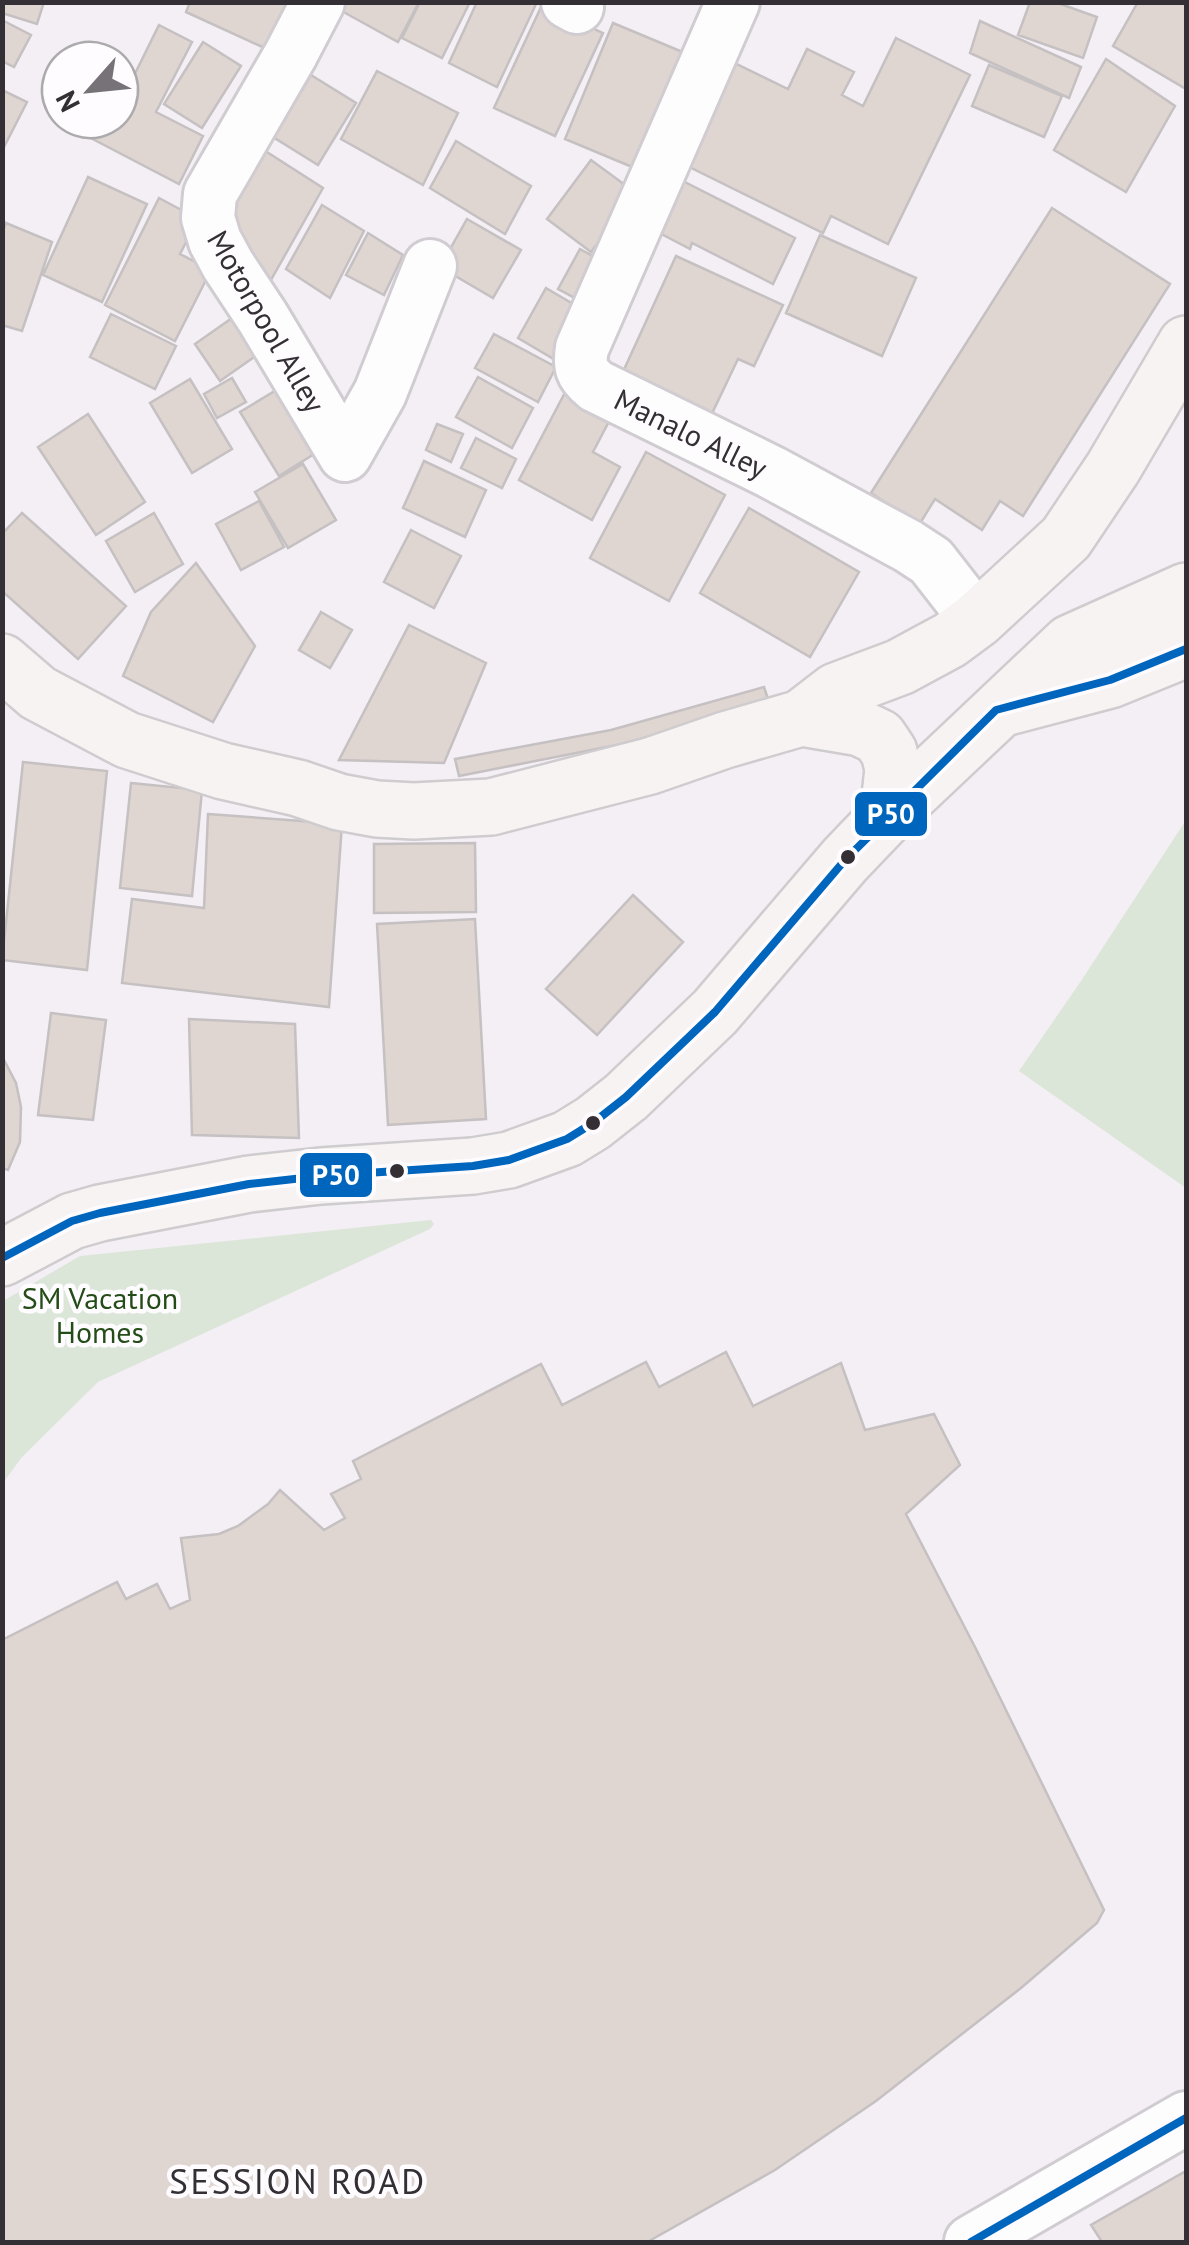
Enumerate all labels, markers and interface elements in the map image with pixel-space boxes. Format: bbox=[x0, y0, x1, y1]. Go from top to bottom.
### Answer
north arrow bbox=[40, 40, 140, 140]
text: N bbox=[47, 85, 88, 118]
street label: Motorpool Alley bbox=[199, 223, 335, 419]
street label: Manalo Alley bbox=[608, 379, 774, 487]
line badge: P50 bbox=[853, 790, 929, 838]
text: P50 bbox=[867, 795, 915, 832]
unlabelled marker bbox=[838, 847, 858, 867]
unlabelled marker bbox=[583, 1113, 603, 1133]
line badge: P50 bbox=[298, 1151, 374, 1199]
text: P50 bbox=[312, 1156, 360, 1193]
unlabelled marker bbox=[387, 1161, 407, 1181]
park label: SM Vacation Homes bbox=[22, 1278, 178, 1351]
district label: SESSION ROAD bbox=[169, 2158, 427, 2204]

